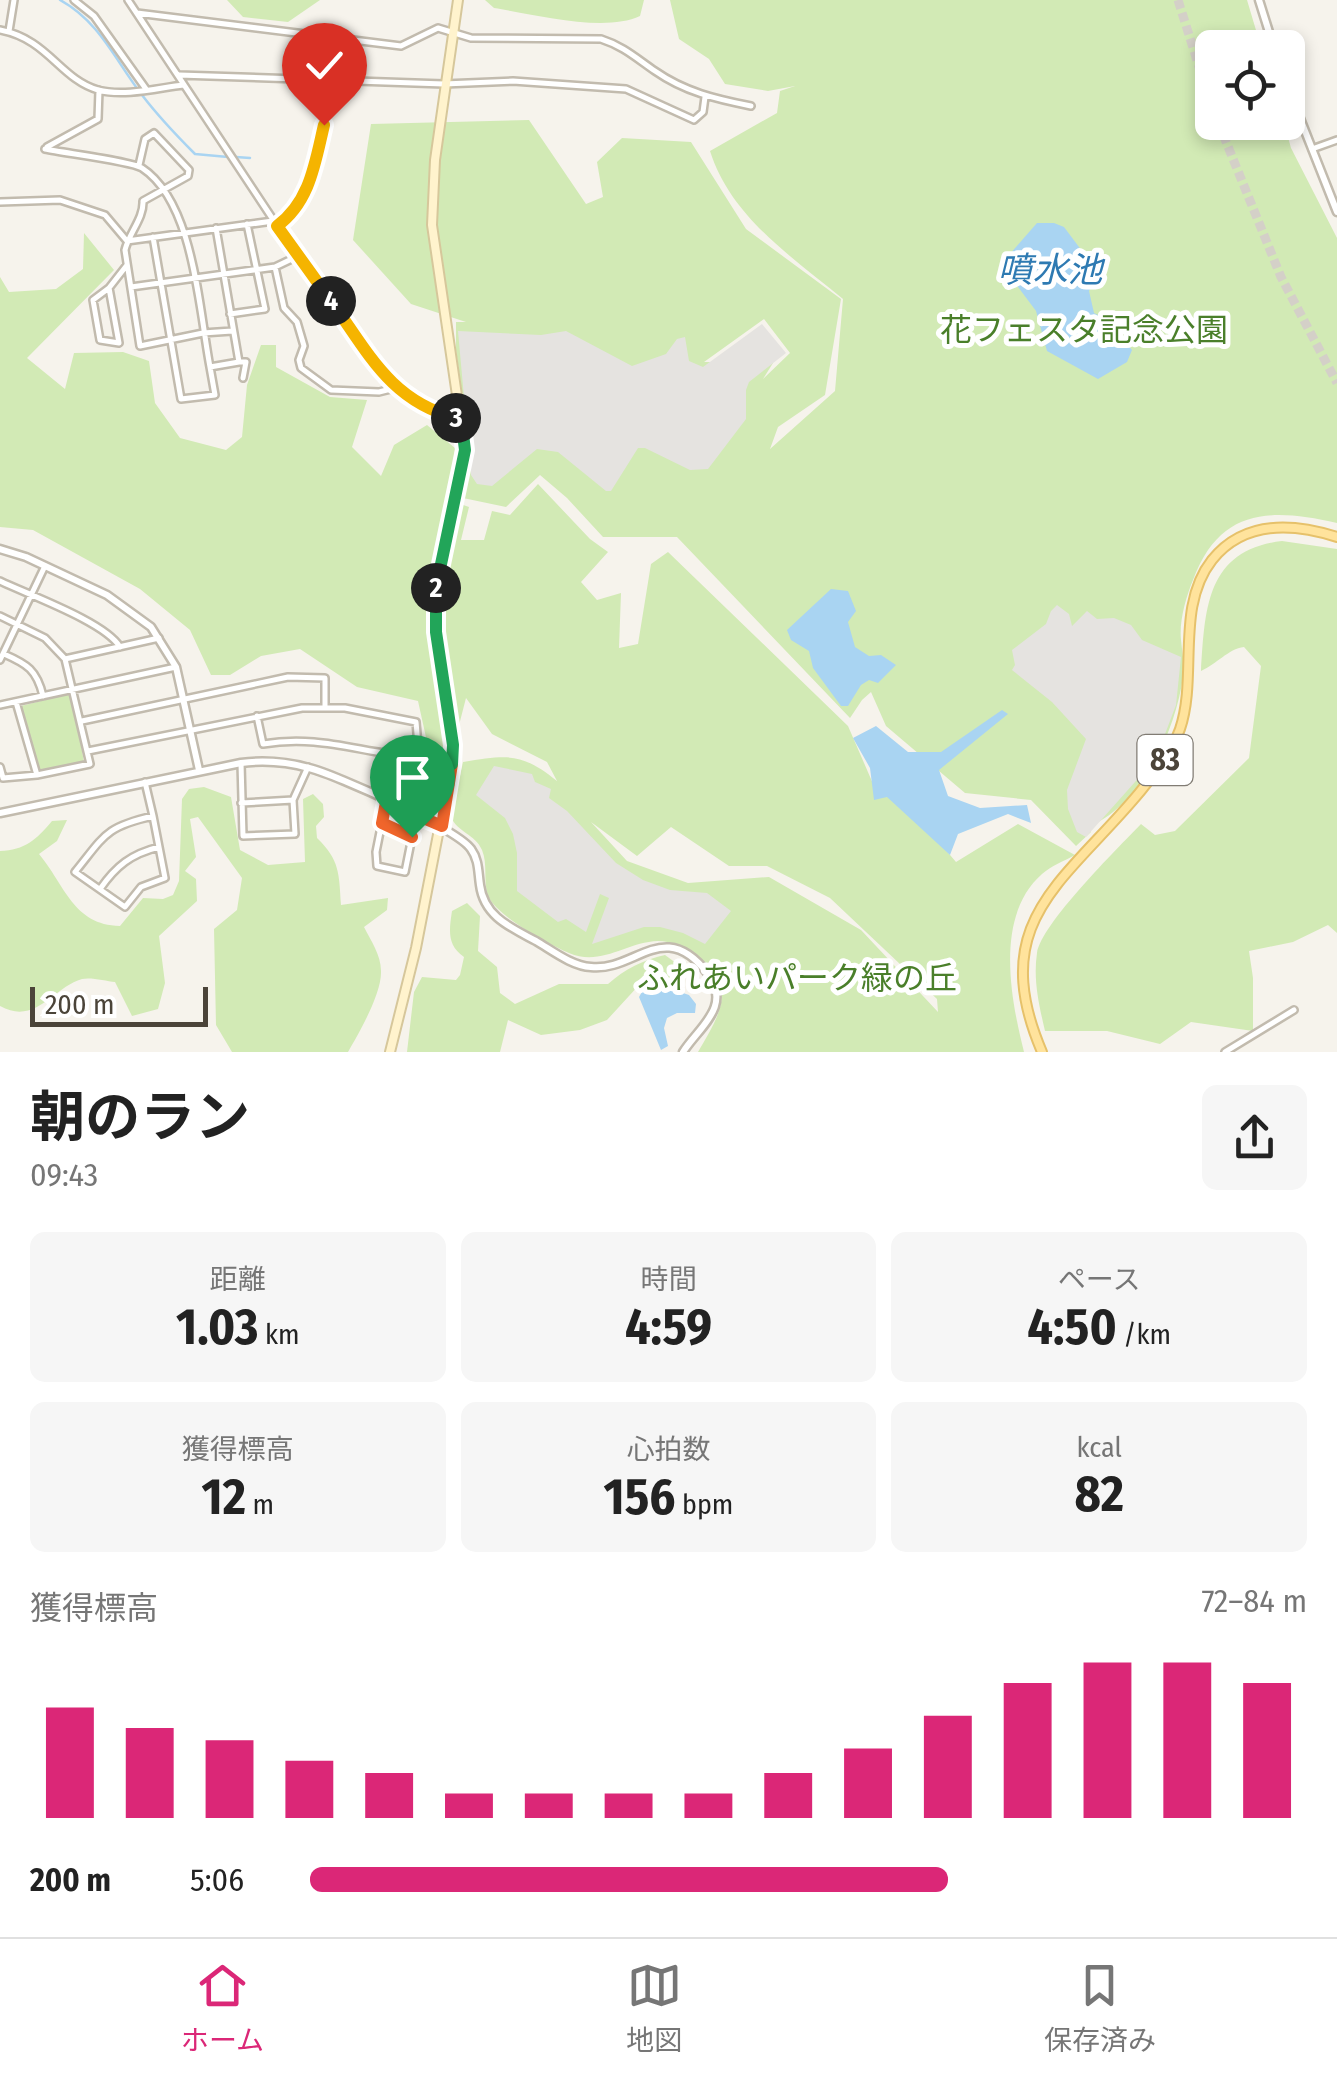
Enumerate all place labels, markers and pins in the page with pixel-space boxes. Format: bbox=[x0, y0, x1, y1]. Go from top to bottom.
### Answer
pin bbox=[282, 23, 367, 126]
pin: 4 bbox=[306, 276, 356, 326]
pin: 3 bbox=[431, 393, 481, 443]
pin: 2 bbox=[411, 563, 461, 613]
pin bbox=[370, 735, 455, 838]

